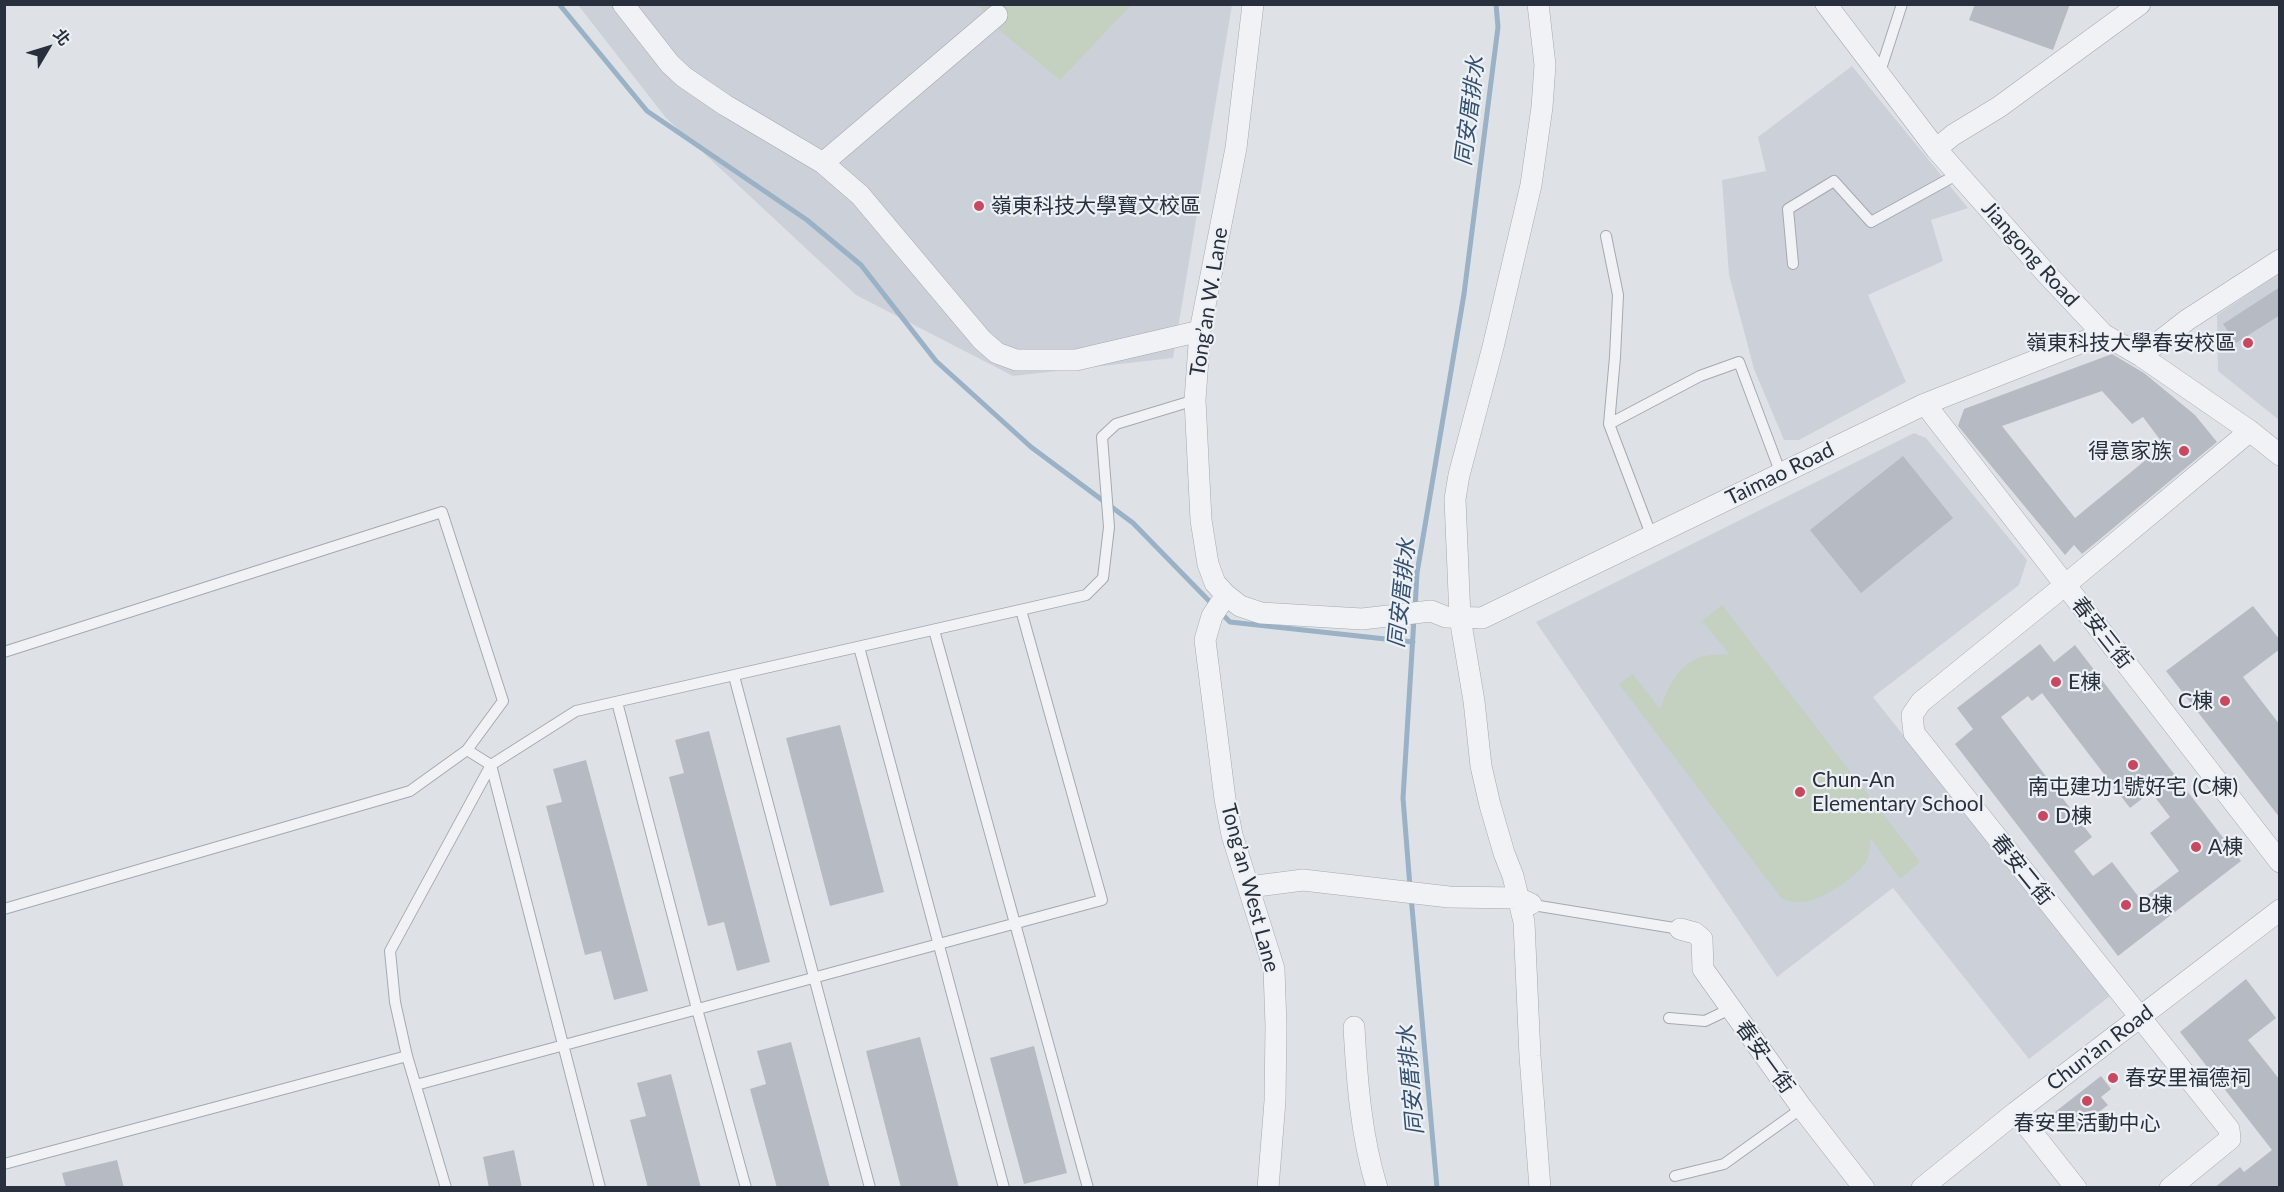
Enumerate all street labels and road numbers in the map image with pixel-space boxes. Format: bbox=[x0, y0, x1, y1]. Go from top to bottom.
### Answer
street label: Jiangong Road bbox=[1976, 196, 2084, 312]
street label: Tong’an W. Lane bbox=[1185, 226, 1233, 378]
street label: Taimao Road bbox=[1722, 437, 1838, 511]
street label: 春安三街 bbox=[2066, 592, 2138, 674]
street label: Tong’an West Lane bbox=[1215, 801, 1285, 975]
street label: 春安二街 bbox=[1986, 829, 2058, 911]
street label: Chun’an Road bbox=[2042, 1000, 2158, 1096]
street label: 春安一街 bbox=[1730, 1016, 1800, 1098]

